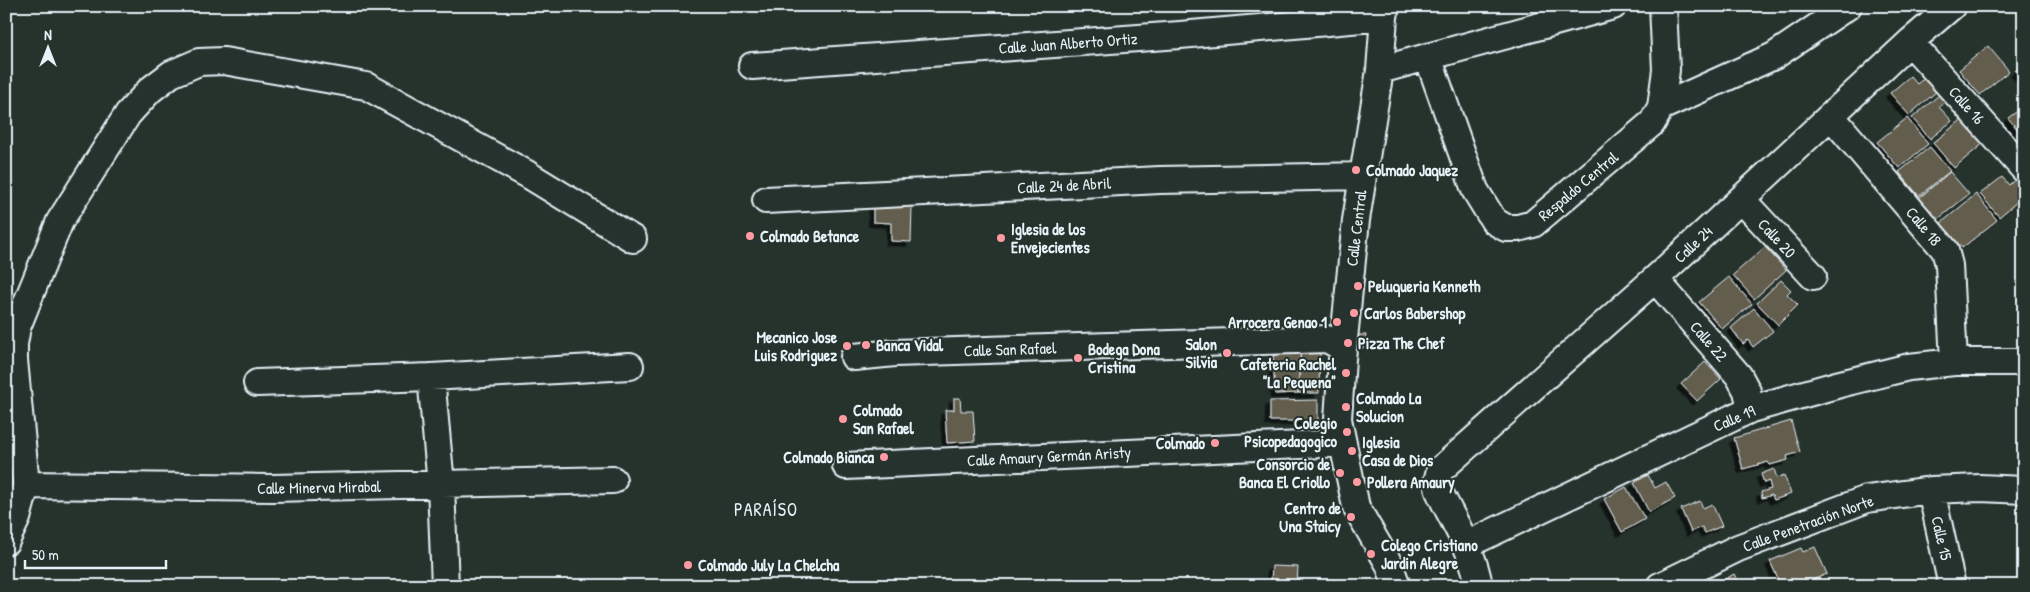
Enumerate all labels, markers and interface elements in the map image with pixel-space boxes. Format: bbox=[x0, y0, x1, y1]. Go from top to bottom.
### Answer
north arrow bbox=[22, 22, 72, 72]
text: N bbox=[44, 25, 52, 44]
street label: Calle Juan Alberto Ortiz bbox=[998, 27, 1138, 59]
street label: Calle 16 bbox=[1944, 81, 1990, 129]
street label: Respaldo Central bbox=[1533, 146, 1623, 226]
place label: Colmado Jaquez bbox=[1366, 159, 1458, 182]
marker: Colmado Jaquez bbox=[1350, 164, 1362, 176]
street label: Calle 24 de Abril bbox=[1017, 172, 1112, 198]
street label: Calle Central bbox=[1340, 188, 1372, 267]
street label: Calle 18 bbox=[1901, 202, 1947, 250]
street label: Calle 20 bbox=[1753, 213, 1801, 263]
place label: Iglesia de los Envejecientes bbox=[1011, 218, 1090, 258]
street label: Calle 24 bbox=[1669, 220, 1717, 268]
place label: Colmado Betance bbox=[760, 225, 860, 247]
marker: Colmado Betance bbox=[744, 230, 756, 242]
marker: Iglesia de los Envejecientes bbox=[995, 232, 1007, 244]
place label: Peluqueria Kenneth bbox=[1368, 275, 1481, 298]
marker: Peluqueria Kenneth bbox=[1352, 280, 1364, 292]
place label: Carlos Babershop bbox=[1364, 302, 1466, 325]
marker: Carlos Babershop bbox=[1348, 307, 1360, 319]
place label: Arrocera Genao 1 bbox=[1228, 311, 1327, 333]
marker: Arrocera Genao 1 bbox=[1331, 316, 1343, 328]
street label: Calle 22 bbox=[1685, 316, 1733, 366]
place label: Mecanico Jose Luis Rodriguez bbox=[755, 326, 838, 367]
place label: Pizza The Chef bbox=[1358, 332, 1445, 354]
place label: Salon Silvia bbox=[1185, 333, 1218, 373]
place label: Banca Vidal bbox=[876, 334, 944, 356]
street label: Calle San Rafael bbox=[963, 336, 1057, 362]
marker: Pizza The Chef bbox=[1342, 337, 1354, 349]
place label: Bodega Dona Cristina bbox=[1088, 338, 1161, 378]
marker: Banca Vidal bbox=[860, 339, 872, 351]
marker: Mecanico Jose Luis Rodriguez bbox=[841, 340, 853, 352]
marker: Salon Silvia bbox=[1221, 347, 1233, 359]
marker: Bodega Dona Cristina bbox=[1072, 352, 1084, 364]
place label: Cafeteria Rachel "La Pequena" bbox=[1240, 353, 1337, 394]
marker: Cafeteria Rachel "La Pequena" bbox=[1340, 367, 1352, 379]
place label: Colmado La Solucion bbox=[1356, 387, 1422, 427]
place label: Colmado San Rafael bbox=[853, 399, 914, 439]
street label: Calle 19 bbox=[1710, 399, 1759, 437]
marker: Colmado La Solucion bbox=[1340, 401, 1352, 413]
place label: Colegio Psicopedagogico bbox=[1244, 412, 1338, 453]
marker: Colmado San Rafael bbox=[837, 413, 849, 425]
marker: Colegio Psicopedagogico bbox=[1341, 426, 1353, 438]
place label: Iglesia Casa de Dios bbox=[1362, 431, 1434, 471]
place label: Colmado bbox=[1156, 432, 1206, 454]
marker: Colmado bbox=[1209, 437, 1221, 449]
street label: Calle Amaury Germán Aristy bbox=[966, 441, 1132, 471]
marker: Iglesia Casa de Dios bbox=[1346, 445, 1358, 457]
place label: Colmado Bianca bbox=[783, 446, 875, 468]
marker: Colmado Bianca bbox=[878, 451, 890, 463]
place label: Consorcio de Banca El Criollo bbox=[1239, 453, 1331, 493]
marker: Consorcio de Banca El Criollo bbox=[1334, 467, 1346, 479]
place label: Pollera Amaury bbox=[1367, 471, 1455, 494]
street label: Calle Minerva Mirabal bbox=[257, 475, 382, 499]
marker: Pollera Amaury bbox=[1351, 476, 1363, 488]
street label: Calle Penetración Norte bbox=[1740, 489, 1877, 557]
district label: PARAÍSO bbox=[734, 497, 798, 522]
place label: Centro de Una Staicy bbox=[1279, 497, 1342, 538]
marker: Centro de Una Staicy bbox=[1345, 511, 1357, 523]
street label: Calle 15 bbox=[1926, 514, 1958, 562]
place label: Colego Cristiano Jardin Alegre bbox=[1381, 534, 1478, 575]
scale bar bbox=[25, 537, 166, 569]
text: 50 m bbox=[32, 544, 59, 565]
marker: Colego Cristiano Jardin Alegre bbox=[1365, 548, 1377, 560]
place label: Colmado July La Chelcha bbox=[698, 554, 840, 577]
marker: Colmado July La Chelcha bbox=[682, 559, 694, 571]

